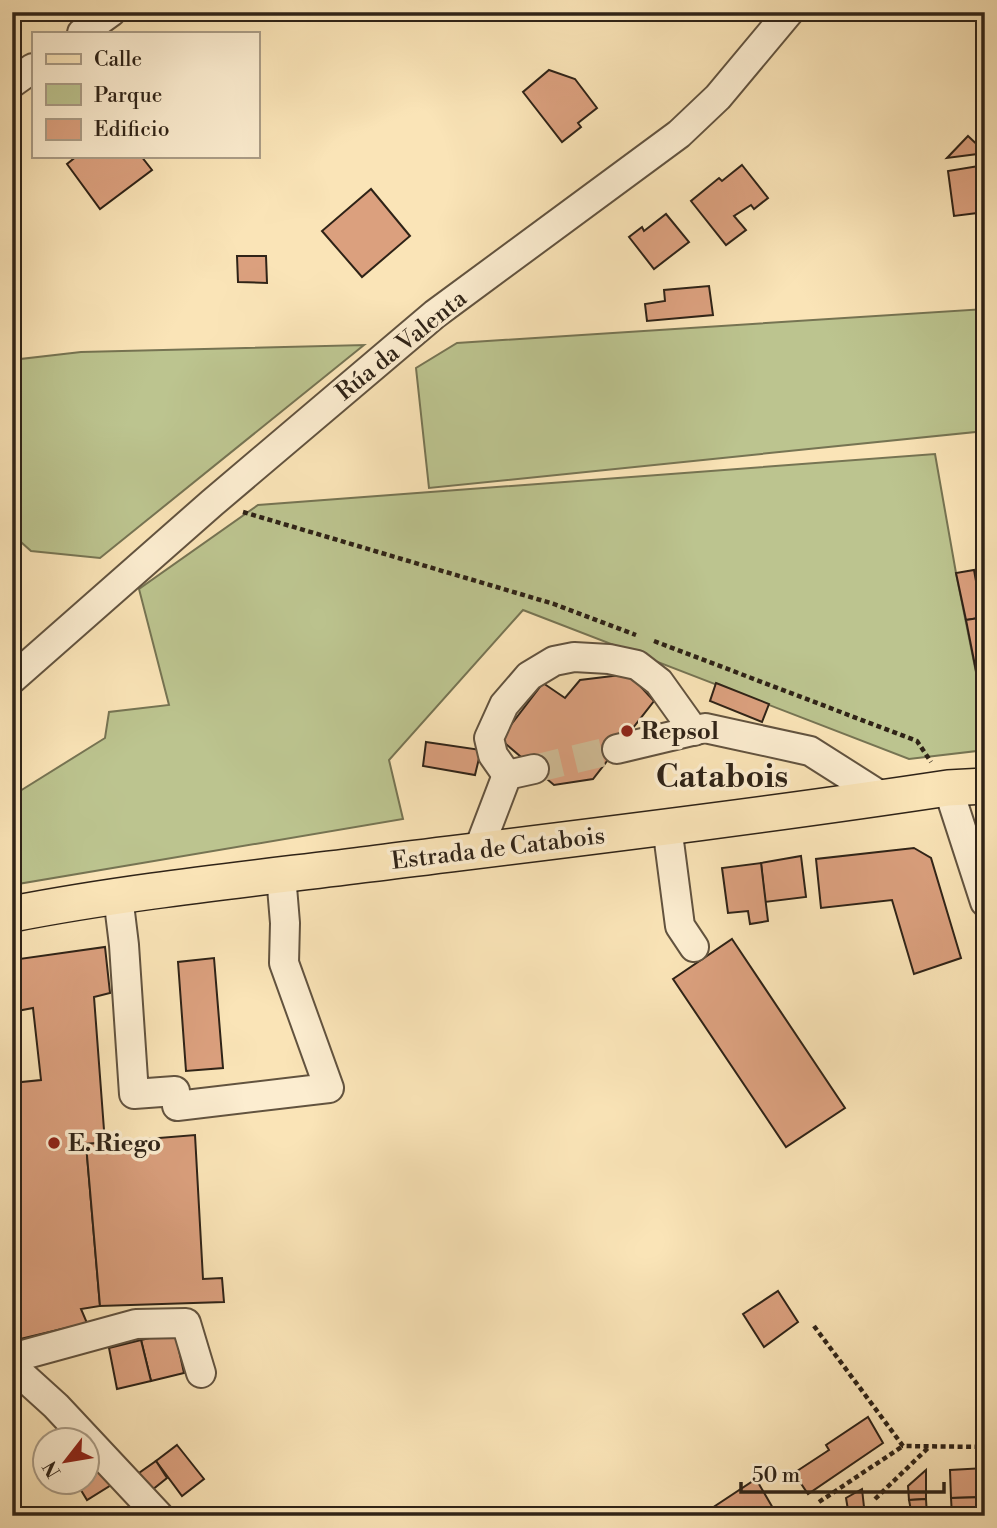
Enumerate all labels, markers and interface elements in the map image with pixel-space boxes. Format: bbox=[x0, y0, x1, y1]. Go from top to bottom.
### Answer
legend bbox=[32, 32, 259, 158]
text: Calle bbox=[94, 47, 142, 73]
text: Parque bbox=[94, 83, 162, 109]
text: Edificio bbox=[94, 117, 170, 143]
street label: Rúa da Valenta bbox=[330, 283, 474, 408]
place label: Repsol bbox=[641, 717, 719, 747]
marker: Repsol bbox=[619, 723, 635, 739]
district label: Catabois bbox=[656, 757, 788, 797]
street label: Estrada de Catabois bbox=[390, 821, 607, 877]
place label: E. Riego bbox=[68, 1129, 161, 1159]
marker: E. Riego bbox=[46, 1135, 62, 1151]
north arrow bbox=[32, 1426, 102, 1496]
scale bar bbox=[741, 1451, 944, 1495]
text: N bbox=[38, 1457, 66, 1482]
text: 50 m bbox=[752, 1463, 800, 1489]

